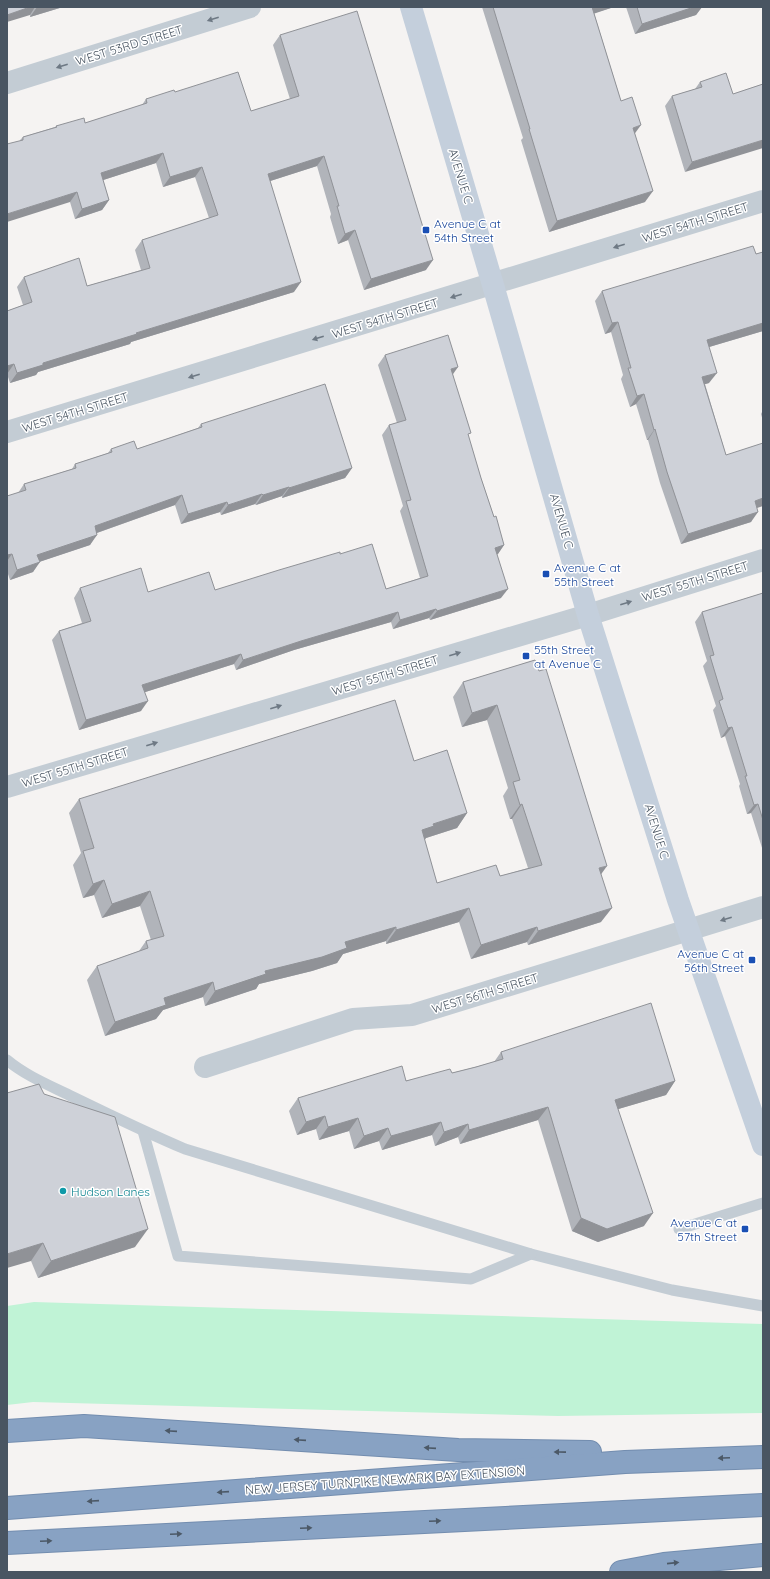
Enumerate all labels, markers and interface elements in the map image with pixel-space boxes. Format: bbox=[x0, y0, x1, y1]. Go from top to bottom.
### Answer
one-way arrow bbox=[207, 16, 219, 22]
street label: WEST 53RD STREET bbox=[74, 22, 184, 68]
one-way arrow bbox=[56, 63, 68, 69]
street label: AVENUE C bbox=[446, 147, 477, 205]
street label: WEST 54TH STREET bbox=[640, 199, 750, 245]
place label: Avenue C at 54th Street bbox=[434, 216, 501, 245]
marker: Avenue C at 54th Street bbox=[421, 225, 431, 235]
one-way arrow bbox=[612, 243, 624, 249]
one-way arrow bbox=[450, 293, 462, 299]
street label: WEST 54TH STREET bbox=[330, 295, 440, 341]
one-way arrow bbox=[312, 335, 324, 341]
one-way arrow bbox=[187, 373, 199, 379]
street label: WEST 54TH STREET bbox=[20, 389, 130, 435]
street label: AVENUE C bbox=[547, 492, 577, 550]
street label: WEST 55TH STREET bbox=[640, 558, 750, 604]
place label: Avenue C at 55th Street bbox=[554, 560, 621, 589]
marker: Avenue C at 55th Street bbox=[541, 569, 551, 579]
one-way arrow bbox=[620, 600, 632, 606]
place label: 55th Street at Avenue C bbox=[534, 642, 601, 671]
one-way arrow bbox=[449, 651, 461, 657]
marker: 55th Street at Avenue C bbox=[521, 651, 531, 661]
street label: WEST 55TH STREET bbox=[330, 652, 440, 698]
one-way arrow bbox=[271, 704, 283, 710]
one-way arrow bbox=[146, 741, 158, 747]
street label: WEST 55TH STREET bbox=[20, 744, 130, 790]
street label: AVENUE C bbox=[642, 802, 673, 860]
one-way arrow bbox=[720, 916, 732, 922]
place label: Avenue C at 56th Street bbox=[677, 946, 744, 975]
marker: Avenue C at 56th Street bbox=[747, 955, 757, 965]
street label: WEST 56TH STREET bbox=[430, 970, 540, 1016]
place label: Hudson Lanes bbox=[71, 1184, 150, 1199]
marker: Hudson Lanes bbox=[58, 1186, 68, 1196]
place label: Avenue C at 57th Street bbox=[670, 1215, 737, 1244]
marker: Avenue C at 57th Street bbox=[740, 1224, 750, 1234]
one-way arrow bbox=[165, 1428, 177, 1435]
one-way arrow bbox=[294, 1436, 306, 1443]
one-way arrow bbox=[424, 1444, 436, 1451]
one-way arrow bbox=[554, 1448, 566, 1455]
one-way arrow bbox=[717, 1455, 730, 1461]
street label: NEW JERSEY TURNPIKE NEWARK BAY EXTENSION bbox=[245, 1463, 525, 1497]
one-way arrow bbox=[217, 1488, 229, 1495]
one-way arrow bbox=[87, 1498, 99, 1505]
one-way arrow bbox=[429, 1518, 441, 1525]
one-way arrow bbox=[300, 1524, 312, 1531]
one-way arrow bbox=[170, 1531, 183, 1537]
one-way arrow bbox=[40, 1537, 52, 1544]
one-way arrow bbox=[667, 1560, 679, 1566]

